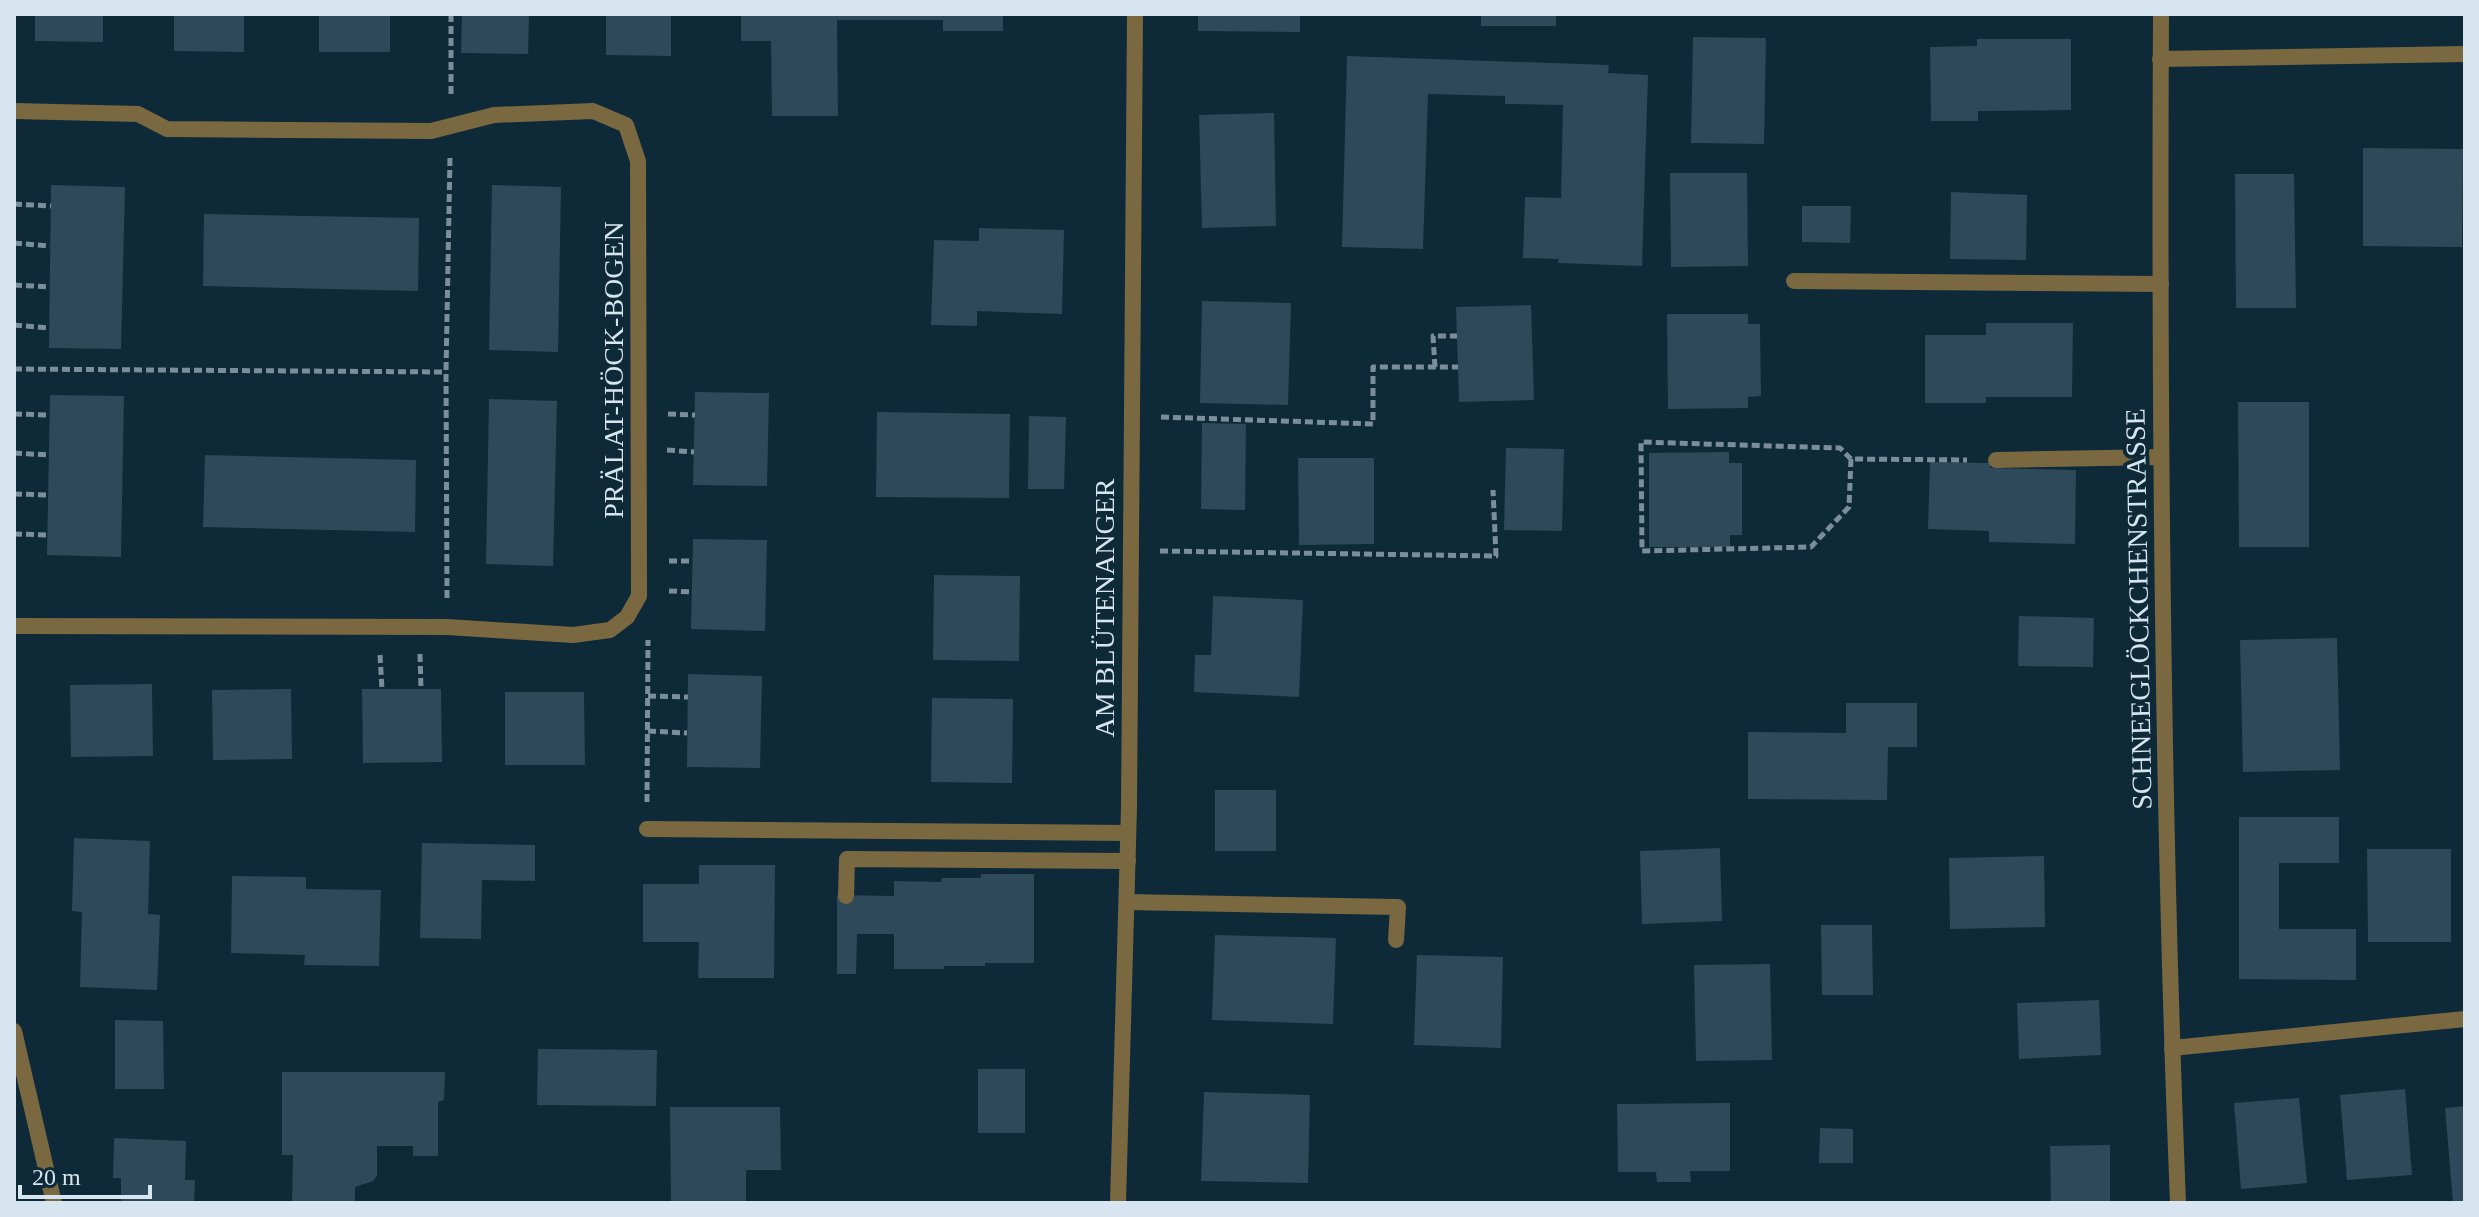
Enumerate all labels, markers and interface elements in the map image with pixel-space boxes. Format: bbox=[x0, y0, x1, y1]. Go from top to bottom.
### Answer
street label: PRÄLAT-HÖCK-BOGEN bbox=[598, 221, 629, 519]
street label: SCHNEEGLÖCKCHENSTRASSE bbox=[2119, 408, 2158, 810]
street label: AM BLÜTENANGER bbox=[1089, 478, 1120, 738]
scale bar bbox=[20, 1149, 150, 1199]
text: 20 m bbox=[32, 1164, 81, 1190]

